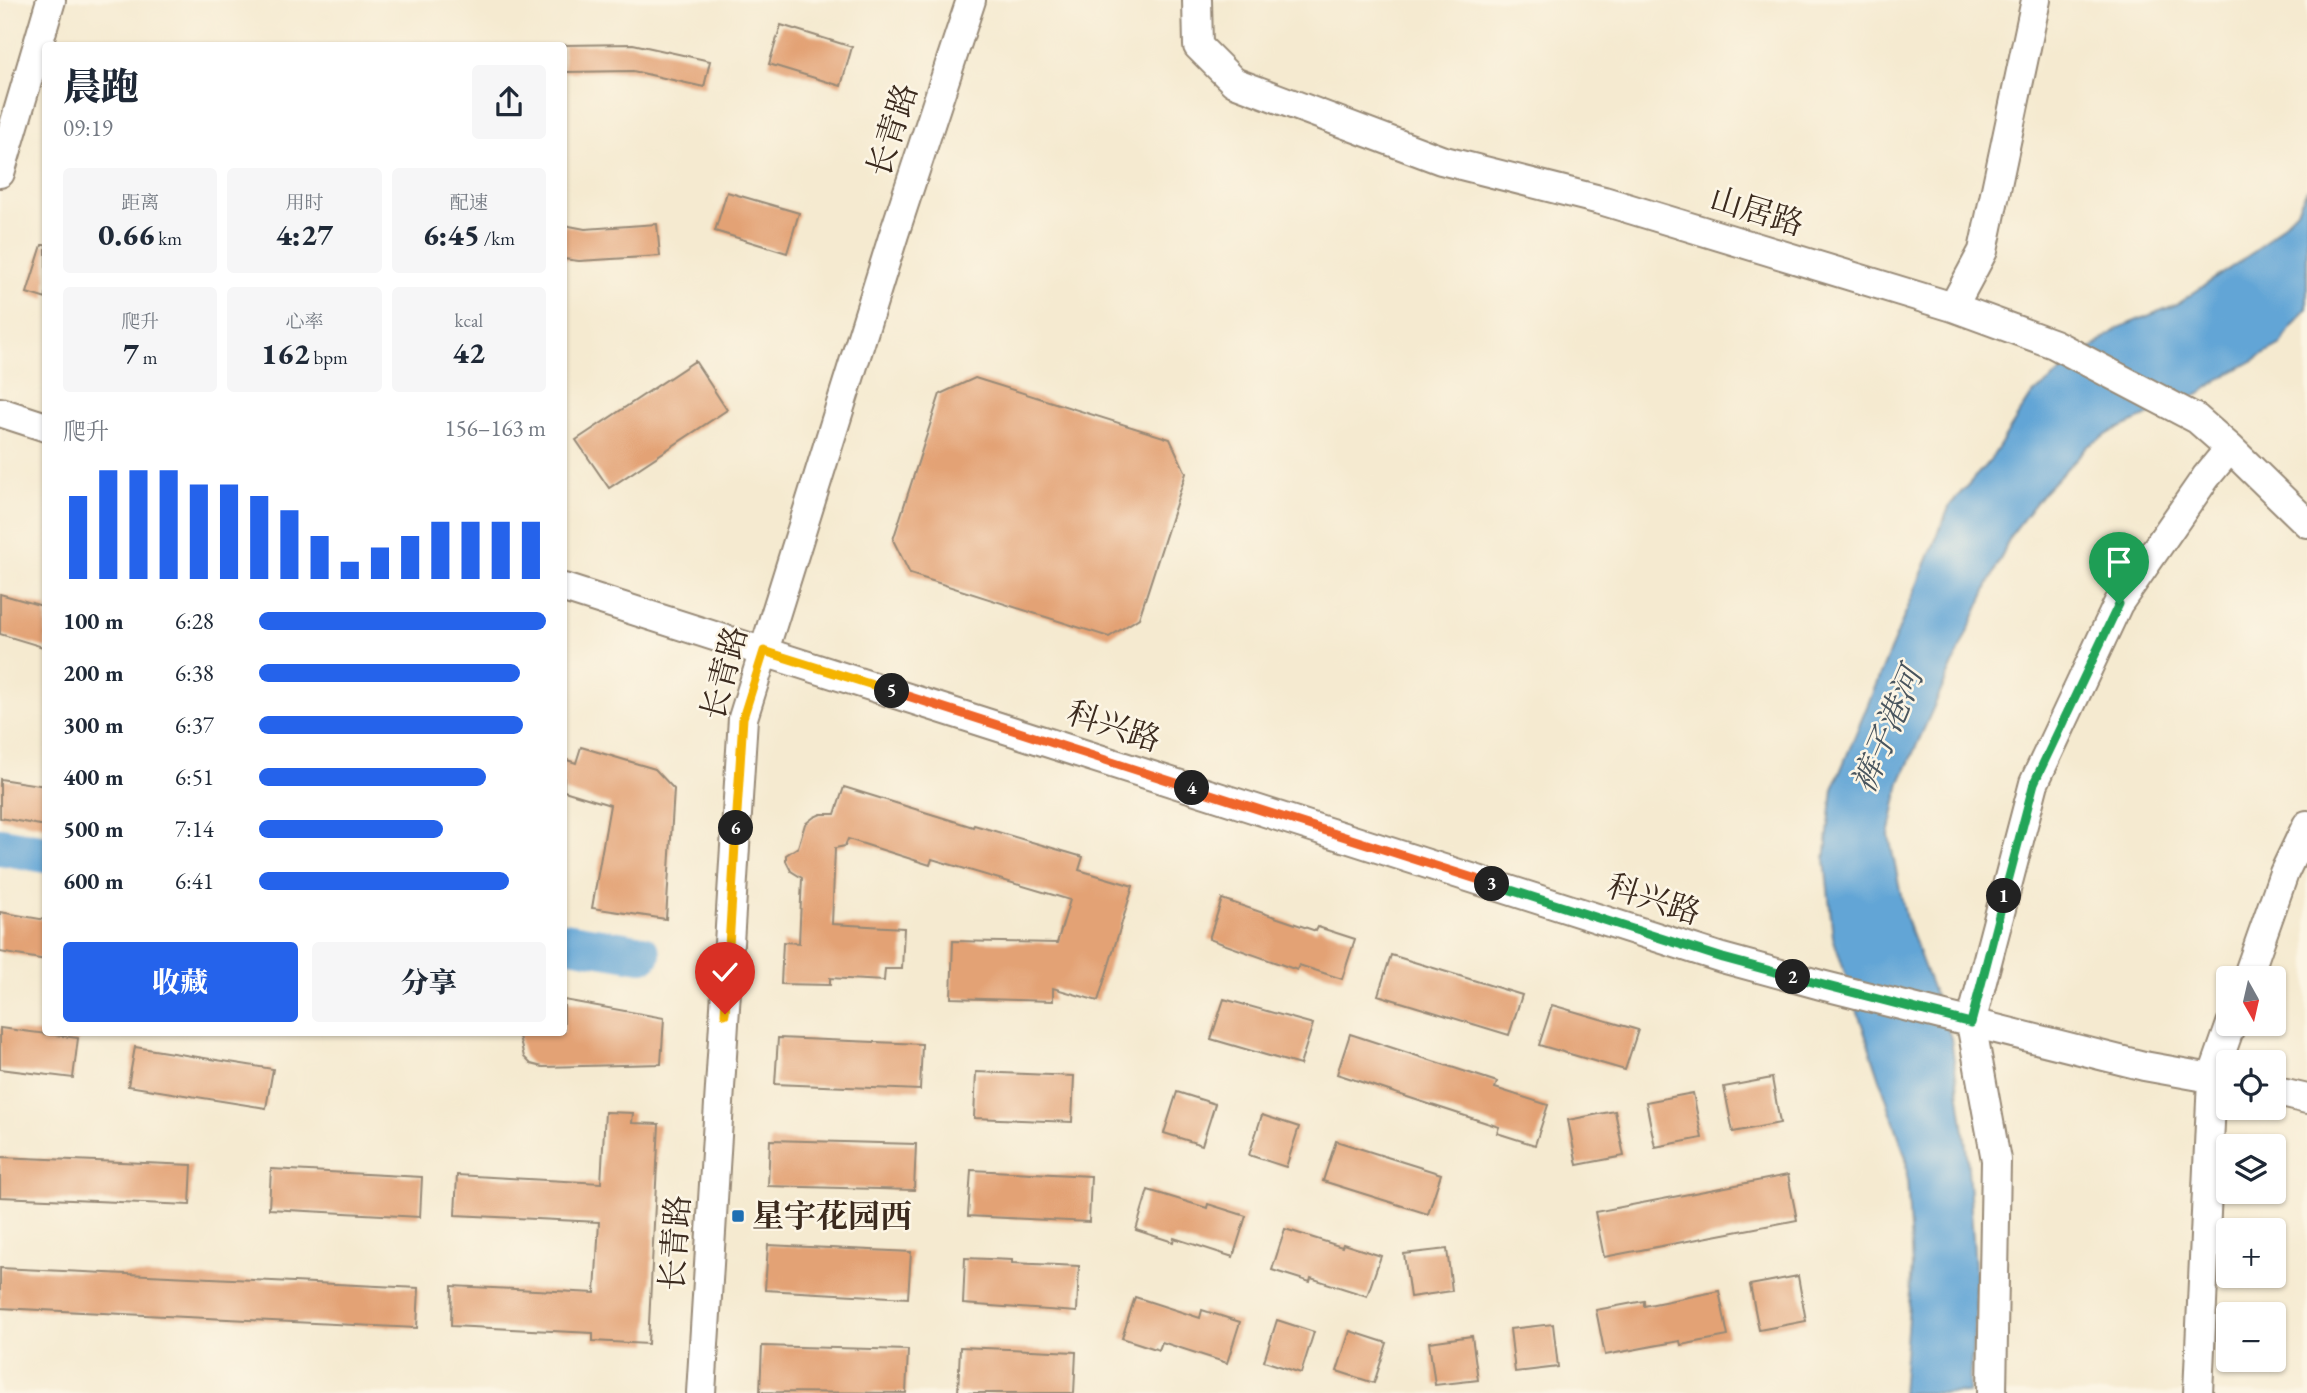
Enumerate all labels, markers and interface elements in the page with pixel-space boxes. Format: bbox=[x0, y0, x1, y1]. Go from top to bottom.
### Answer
text: 晨跑 bbox=[63, 62, 139, 111]
button: share bbox=[472, 65, 546, 139]
street label: 长青路 bbox=[857, 78, 927, 182]
text: 09:19 bbox=[63, 113, 113, 143]
street label: 山居路 bbox=[1705, 177, 1809, 245]
text: 距离 bbox=[121, 190, 159, 215]
text: 用时 bbox=[285, 190, 324, 215]
text: 配速 bbox=[450, 190, 488, 215]
text: 0.66 bbox=[98, 215, 154, 254]
text: 4:27 bbox=[276, 215, 333, 254]
text: 6:45 bbox=[423, 215, 480, 254]
text: km bbox=[154, 226, 182, 251]
text: /km bbox=[480, 226, 515, 251]
text: kcal bbox=[455, 308, 483, 333]
text: 爬升 bbox=[121, 309, 159, 334]
text: 心率 bbox=[285, 309, 324, 334]
text: 42 bbox=[453, 333, 485, 372]
text: 7 bbox=[123, 334, 139, 373]
text: 162 bbox=[261, 334, 310, 373]
text: m bbox=[139, 345, 158, 370]
text: bpm bbox=[310, 345, 348, 370]
text: 156–163 m bbox=[445, 413, 546, 443]
text: 爬升 bbox=[63, 416, 109, 446]
pin bbox=[2089, 532, 2149, 604]
icon: arrive bbox=[2100, 543, 2138, 581]
text: 100 m bbox=[63, 606, 124, 636]
text: 6:28 bbox=[175, 606, 214, 636]
street label: 长青路 bbox=[691, 621, 757, 725]
water label: 裤子港河 bbox=[1841, 656, 1935, 799]
text: 200 m bbox=[63, 658, 124, 688]
text: 6:38 bbox=[175, 658, 214, 688]
pin: 5 bbox=[874, 674, 910, 708]
text: 5 bbox=[886, 678, 897, 703]
street label: 科兴路 bbox=[1062, 691, 1166, 761]
text: 300 m bbox=[63, 710, 124, 740]
text: 6:37 bbox=[175, 710, 214, 740]
text: 400 m bbox=[63, 762, 124, 792]
text: 6:51 bbox=[175, 762, 214, 792]
pin: 4 bbox=[1174, 770, 1210, 806]
text: 4 bbox=[1186, 775, 1197, 800]
pin: 6 bbox=[718, 810, 754, 846]
text: 500 m bbox=[63, 814, 124, 844]
text: 7:14 bbox=[175, 814, 214, 844]
text: 6 bbox=[730, 815, 741, 840]
street label: 科兴路 bbox=[1602, 864, 1706, 934]
text: 600 m bbox=[63, 866, 124, 896]
text: 6:41 bbox=[175, 866, 214, 896]
pin: 3 bbox=[1474, 866, 1510, 902]
text: 3 bbox=[1486, 871, 1497, 896]
pin: 1 bbox=[1986, 878, 2022, 914]
text: 1 bbox=[1998, 883, 2009, 908]
button: 收藏 bbox=[63, 942, 298, 1022]
button: 分享 bbox=[312, 942, 546, 1022]
pin bbox=[695, 942, 755, 1014]
icon: check bbox=[706, 953, 744, 991]
pin: 2 bbox=[1776, 960, 1811, 995]
text: 2 bbox=[1787, 964, 1798, 989]
north arrow bbox=[2216, 966, 2286, 1036]
map controls bbox=[2216, 966, 2286, 1372]
button: locate bbox=[2216, 1050, 2286, 1120]
button: layers bbox=[2216, 1134, 2286, 1204]
street label: 长青路 bbox=[651, 1194, 699, 1292]
place label: 星宇花园西 bbox=[752, 1195, 912, 1237]
marker: 星宇花园西 bbox=[730, 1208, 746, 1224]
button: + bbox=[2216, 1218, 2286, 1288]
button: − bbox=[2216, 1302, 2286, 1372]

